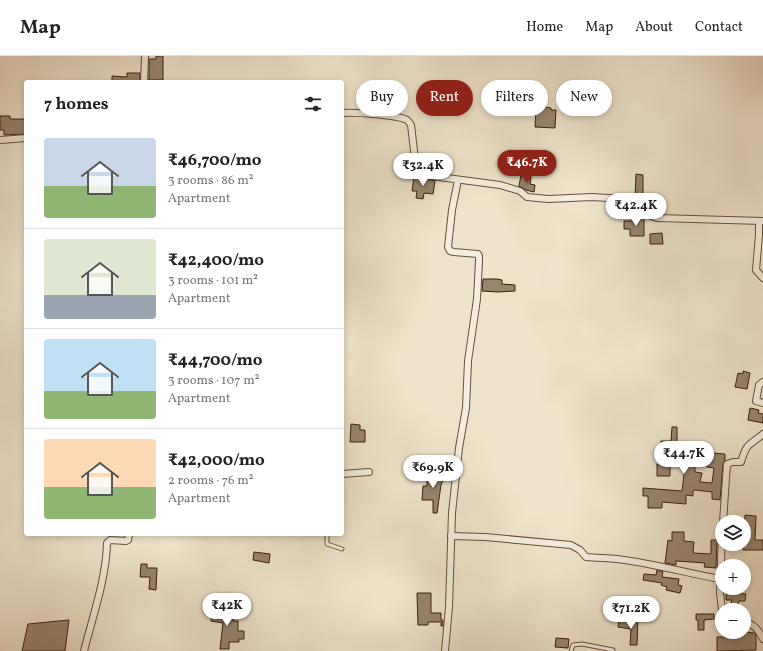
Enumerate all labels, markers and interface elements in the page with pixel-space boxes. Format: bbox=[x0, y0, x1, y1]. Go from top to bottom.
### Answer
text: Map bbox=[20, 15, 61, 41]
text: Home bbox=[526, 18, 563, 37]
text: Map bbox=[585, 18, 613, 37]
text: About bbox=[635, 18, 673, 37]
text: Contact bbox=[695, 18, 743, 37]
chip: Buy bbox=[356, 80, 408, 116]
chip: Rent bbox=[416, 80, 473, 116]
chip: Filters bbox=[481, 80, 548, 116]
chip: New bbox=[556, 80, 612, 116]
text: 7 homes bbox=[44, 93, 109, 116]
icon: filters bbox=[302, 93, 324, 115]
text: ₹46,700/mo bbox=[168, 149, 261, 172]
pin: ₹46.7K bbox=[494, 150, 560, 184]
pin: ₹32.4K bbox=[390, 153, 456, 187]
icon: home bbox=[76, 154, 124, 202]
text: ₹46.7K bbox=[506, 154, 548, 172]
text: ₹32.4K bbox=[402, 157, 444, 175]
text: 3 rooms · 86 m² bbox=[168, 172, 253, 190]
text: Apartment bbox=[168, 190, 231, 208]
pin: ₹42.4K bbox=[603, 193, 669, 227]
text: ₹42.4K bbox=[615, 197, 657, 215]
text: ₹42,400/mo bbox=[168, 249, 264, 272]
icon: home bbox=[76, 255, 124, 303]
text: 3 rooms · 101 m² bbox=[168, 272, 258, 290]
text: Apartment bbox=[168, 290, 231, 308]
text: ₹44,700/mo bbox=[168, 349, 262, 372]
icon: home bbox=[76, 355, 124, 403]
text: 3 rooms · 107 m² bbox=[168, 372, 259, 390]
text: Apartment bbox=[168, 390, 231, 408]
pin: ₹44.7K bbox=[651, 441, 717, 475]
text: ₹44.7K bbox=[663, 445, 705, 463]
text: ₹42,000/mo bbox=[168, 449, 265, 472]
icon: home bbox=[76, 455, 124, 503]
pin: ₹69.9K bbox=[400, 455, 466, 489]
text: ₹69.9K bbox=[412, 459, 454, 477]
text: 2 rooms · 76 m² bbox=[168, 472, 253, 490]
text: Apartment bbox=[168, 490, 231, 508]
map controls bbox=[715, 515, 751, 639]
button: layers bbox=[715, 515, 751, 551]
button: + bbox=[715, 559, 751, 595]
pin: ₹42K bbox=[203, 593, 251, 627]
pin: ₹71.2K bbox=[598, 596, 664, 630]
text: ₹42K bbox=[211, 597, 243, 615]
text: ₹71.2K bbox=[612, 600, 650, 618]
button: − bbox=[715, 603, 751, 639]

